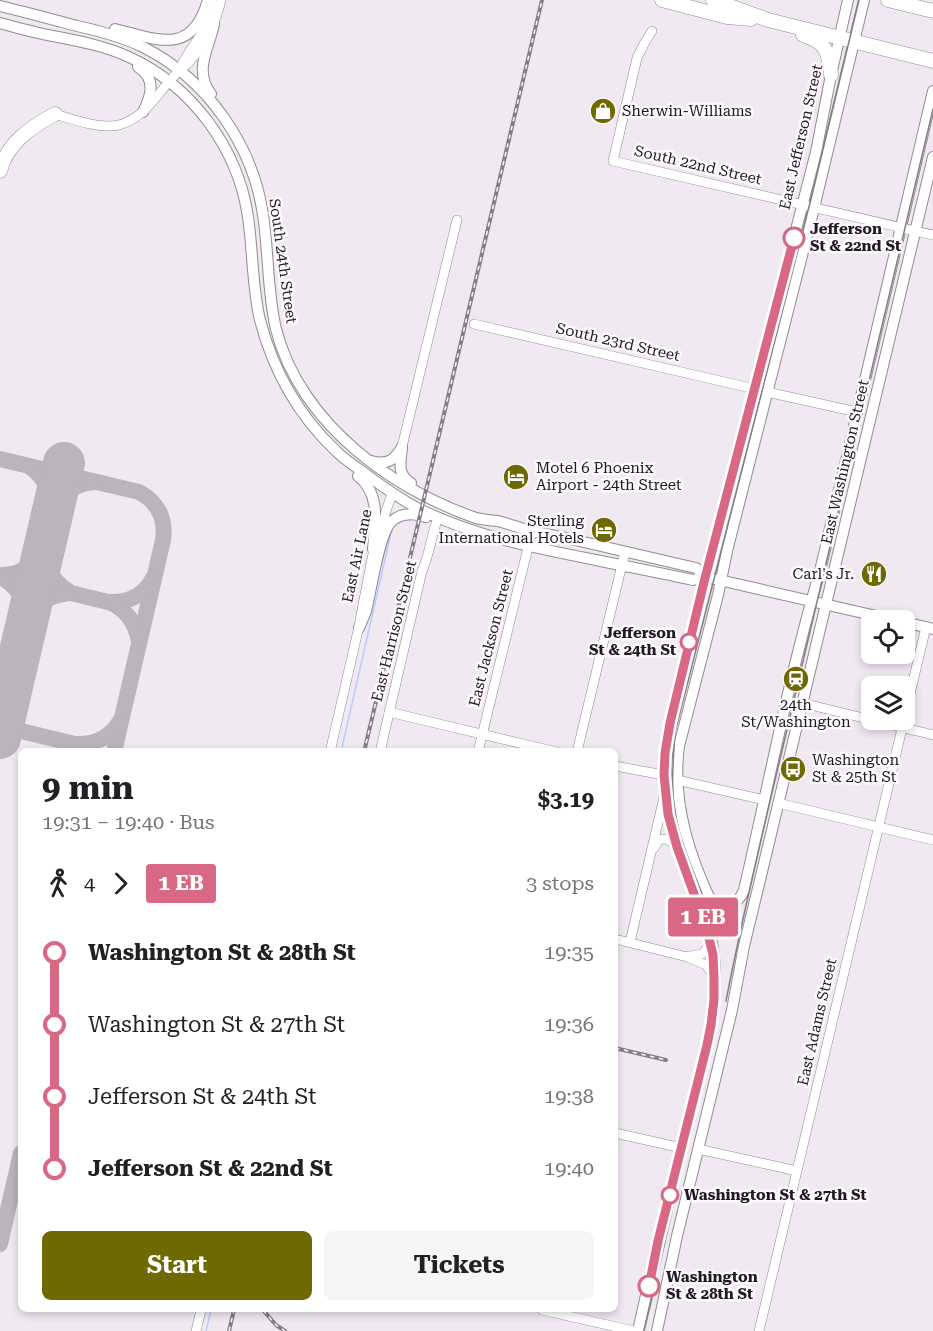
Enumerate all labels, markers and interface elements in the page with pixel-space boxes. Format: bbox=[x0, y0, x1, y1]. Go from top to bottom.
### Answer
street label: East Jefferson Street bbox=[775, 62, 827, 211]
shop icon: Sherwin-Williams bbox=[588, 96, 618, 126]
place label: Sherwin-Williams bbox=[622, 102, 752, 120]
street label: South 22nd Street bbox=[633, 142, 764, 188]
street label: South 24th Street bbox=[265, 197, 301, 325]
place label: Jefferson St & 22nd St bbox=[810, 220, 901, 255]
marker: Jefferson St & 22nd St bbox=[783, 227, 805, 249]
street label: South 23rd Street bbox=[554, 319, 682, 365]
street label: East Washington Street bbox=[817, 378, 873, 546]
place label: Motel 6 Phoenix Airport - 24th Street bbox=[536, 459, 682, 494]
hotel icon: Motel 6 Phoenix Airport - 24th Street bbox=[501, 462, 531, 492]
street label: East Air Lane bbox=[338, 508, 376, 604]
place label: Sterling International Hotels bbox=[439, 512, 584, 547]
hotel icon: Sterling International Hotels bbox=[589, 515, 619, 545]
street label: East Harrison Street bbox=[368, 558, 420, 703]
restaurant icon: Carl's Jr. bbox=[859, 559, 889, 589]
place label: Carl's Jr. bbox=[793, 565, 854, 583]
street label: East Jackson Street bbox=[465, 567, 517, 709]
map controls bbox=[861, 610, 915, 730]
button: locate bbox=[861, 610, 915, 664]
place label: Jefferson St & 24th St bbox=[589, 624, 676, 659]
marker: Jefferson St & 24th St bbox=[680, 633, 698, 651]
station icon: 24th St/Washington bbox=[781, 664, 811, 694]
button: layers bbox=[861, 676, 915, 730]
place label: 24th St/Washington bbox=[741, 696, 851, 731]
place label: Washington St & 25th St bbox=[812, 751, 899, 786]
bus stop icon: Washington St & 25th St bbox=[778, 754, 808, 784]
text: 9 min bbox=[42, 768, 134, 807]
text: $3.19 bbox=[538, 787, 594, 812]
text: 19:31 – 19:40 · Bus bbox=[42, 810, 214, 834]
icon: walk bbox=[42, 867, 75, 900]
icon: forward bbox=[104, 867, 137, 900]
text: 4 bbox=[84, 871, 95, 895]
text: 1 EB bbox=[158, 871, 204, 895]
text: 3 stops bbox=[526, 871, 594, 895]
line badge: 1 EB bbox=[661, 898, 745, 936]
text: 1 EB bbox=[680, 905, 726, 929]
text: Washington St & 28th St bbox=[88, 940, 356, 965]
text: 19:35 bbox=[544, 940, 594, 964]
street label: East Adams Street bbox=[794, 956, 841, 1087]
text: Washington St & 27th St bbox=[88, 1012, 345, 1037]
text: 19:36 bbox=[544, 1012, 594, 1036]
text: Jefferson St & 24th St bbox=[88, 1084, 316, 1109]
text: 19:38 bbox=[544, 1084, 594, 1108]
text: Jefferson St & 22nd St bbox=[88, 1156, 333, 1181]
text: 19:40 bbox=[544, 1156, 594, 1180]
marker: Washington St & 27th St bbox=[661, 1186, 679, 1204]
place label: Washington St & 27th St bbox=[684, 1186, 867, 1204]
button: Start bbox=[42, 1231, 312, 1300]
button: Tickets bbox=[324, 1231, 594, 1300]
place label: Washington St & 28th St bbox=[666, 1268, 758, 1303]
marker: Washington St & 28th St bbox=[638, 1275, 660, 1297]

